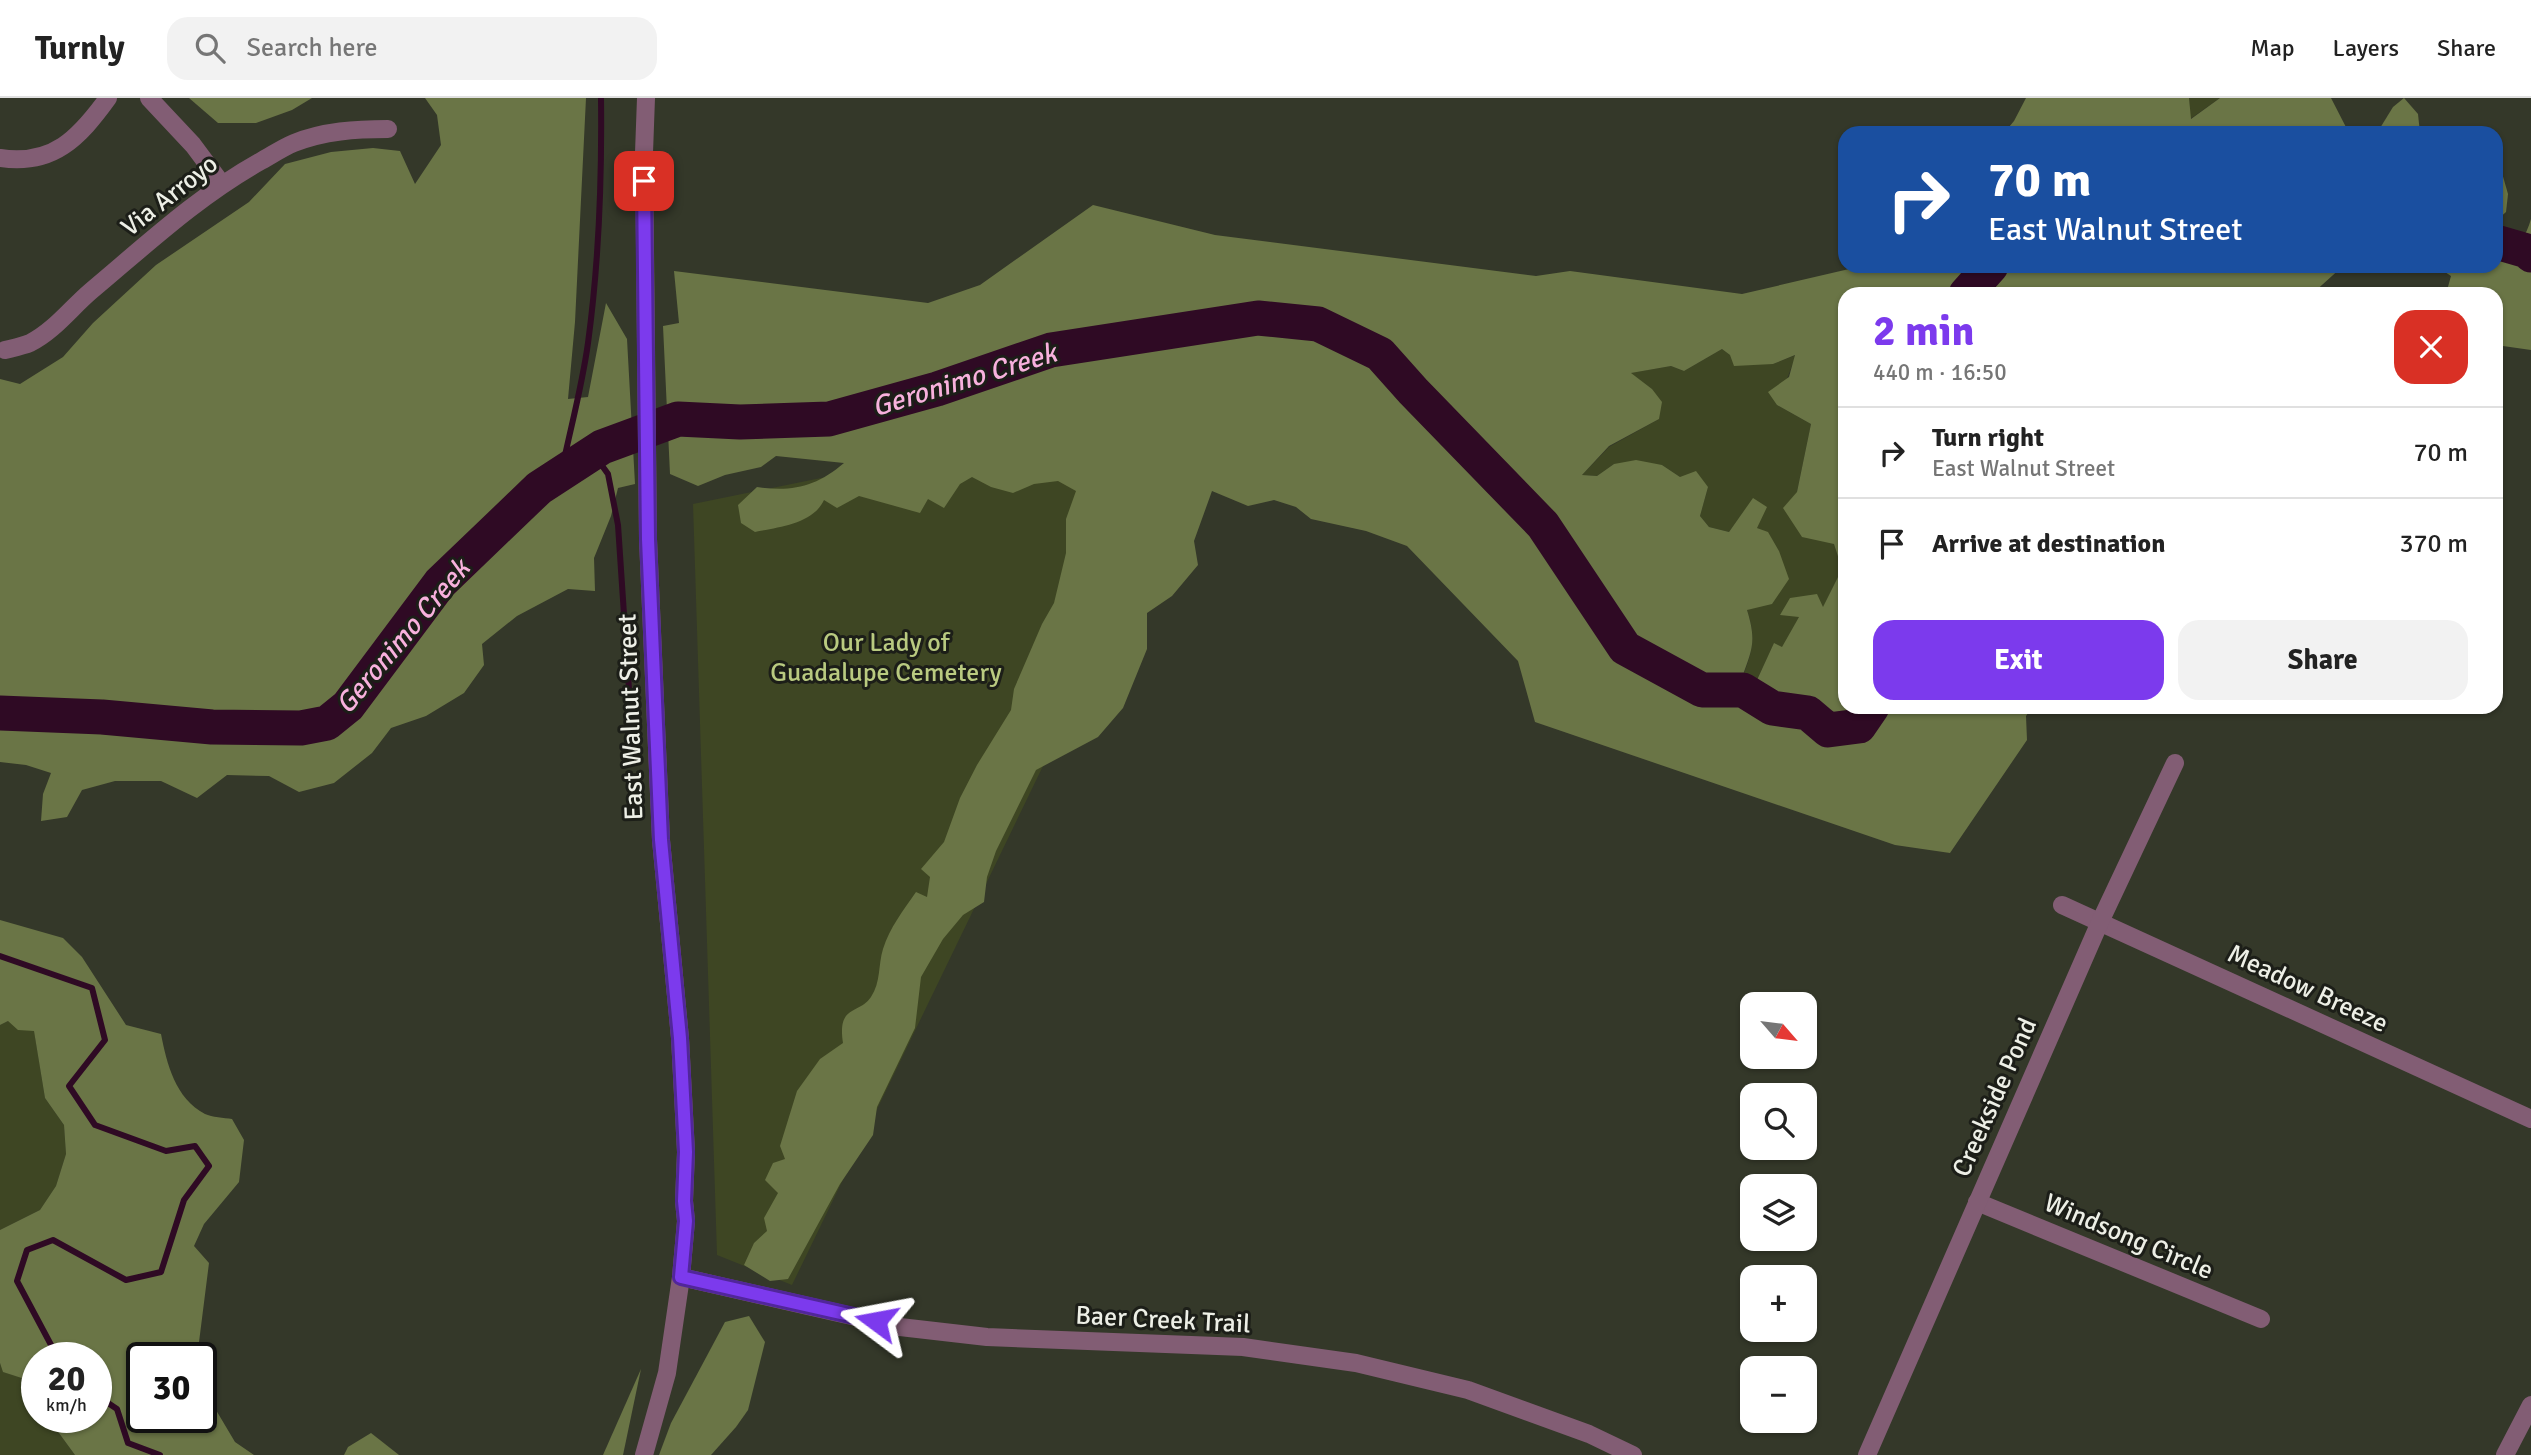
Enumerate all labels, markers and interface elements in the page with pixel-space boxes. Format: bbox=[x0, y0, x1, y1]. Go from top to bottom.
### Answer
search box bbox=[167, 17, 657, 80]
text: Turnly bbox=[35, 28, 125, 69]
icon: search bbox=[191, 29, 229, 67]
text: Search here bbox=[247, 32, 378, 64]
text: Map bbox=[2250, 33, 2295, 63]
text: Layers bbox=[2333, 33, 2399, 63]
text: Share bbox=[2437, 33, 2496, 63]
street label: Via Arroyo bbox=[115, 148, 224, 243]
text: 70 m bbox=[1988, 150, 2091, 210]
pin bbox=[614, 151, 674, 211]
icon: right bbox=[1873, 154, 1964, 245]
icon: arrive bbox=[625, 162, 663, 200]
text: East Walnut Street bbox=[1988, 210, 2243, 249]
text: 2 min bbox=[1873, 306, 1974, 357]
button: close bbox=[2394, 310, 2468, 384]
water label: Geronimo Creek bbox=[868, 335, 1063, 424]
text: 440 m · 16:50 bbox=[1873, 358, 2007, 387]
text: Turn right bbox=[1932, 422, 2044, 454]
icon: right bbox=[1873, 434, 1911, 472]
text: 70 m bbox=[2413, 437, 2468, 469]
text: East Walnut Street bbox=[1932, 454, 2115, 483]
icon: arrive bbox=[1873, 525, 1911, 563]
text: Arrive at destination bbox=[1932, 528, 2165, 560]
text: 370 m bbox=[2399, 528, 2468, 560]
water label: Geronimo Creek bbox=[328, 550, 479, 721]
street label: East Walnut Street bbox=[611, 613, 651, 821]
button: Exit bbox=[1873, 620, 2164, 700]
button: Share bbox=[2178, 620, 2468, 700]
park label: Our Lady of Guadalupe Cemetery bbox=[770, 627, 1002, 689]
street label: Meadow Breeze bbox=[2222, 938, 2393, 1040]
north arrow bbox=[1740, 992, 1816, 1069]
map controls bbox=[1740, 992, 1817, 1433]
street label: Creekside Pond bbox=[1946, 1013, 2044, 1182]
button: search bbox=[1740, 1083, 1817, 1160]
button: layers bbox=[1740, 1174, 1817, 1251]
street label: Windsong Circle bbox=[2039, 1187, 2218, 1287]
button: + bbox=[1740, 1265, 1817, 1342]
position arrow bbox=[839, 1284, 913, 1358]
street label: Baer Creek Trail bbox=[1074, 1299, 1251, 1341]
speed limit sign: 30 bbox=[126, 1342, 217, 1433]
button: − bbox=[1740, 1356, 1817, 1433]
text: 20 bbox=[48, 1357, 85, 1400]
text: km/h bbox=[46, 1394, 87, 1416]

